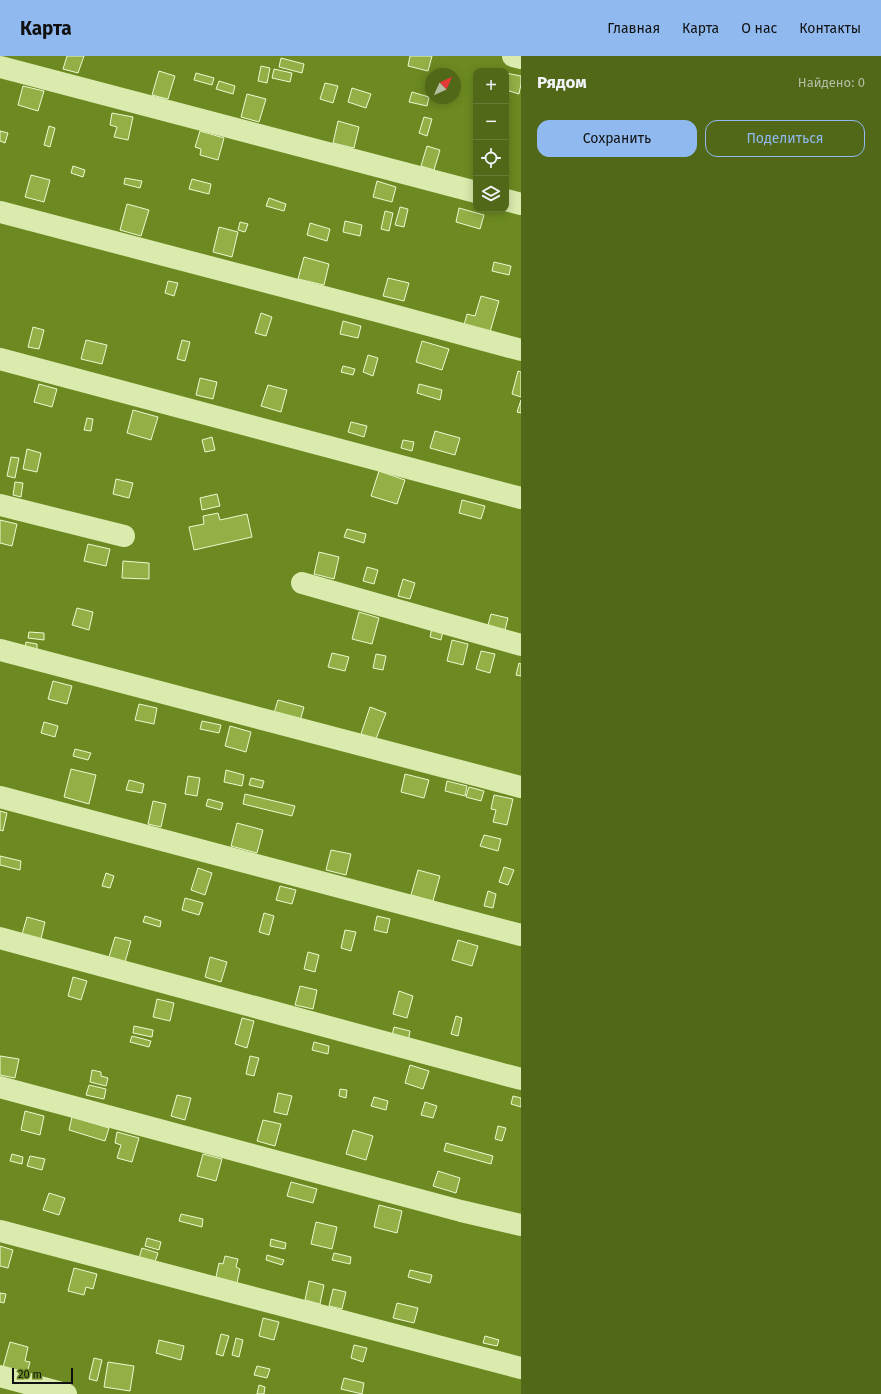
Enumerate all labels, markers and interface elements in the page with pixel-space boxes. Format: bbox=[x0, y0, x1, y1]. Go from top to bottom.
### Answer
text: Карта bbox=[20, 17, 72, 40]
text: Главная bbox=[607, 20, 660, 37]
text: Карта bbox=[682, 20, 719, 37]
text: О нас bbox=[741, 20, 777, 37]
text: Контакты bbox=[799, 20, 861, 37]
north arrow bbox=[425, 68, 461, 104]
map controls bbox=[473, 68, 509, 212]
button: + bbox=[473, 68, 509, 104]
text: Рядом bbox=[537, 72, 587, 93]
text: Найдено: 0 bbox=[798, 75, 865, 90]
button: − bbox=[473, 104, 509, 140]
button: Сохранить bbox=[537, 120, 697, 157]
button: Поделиться bbox=[705, 120, 865, 157]
button: locate bbox=[473, 140, 509, 176]
button: layers bbox=[473, 176, 509, 212]
scale bar bbox=[12, 1366, 73, 1385]
text: 20 m bbox=[18, 1368, 42, 1381]

